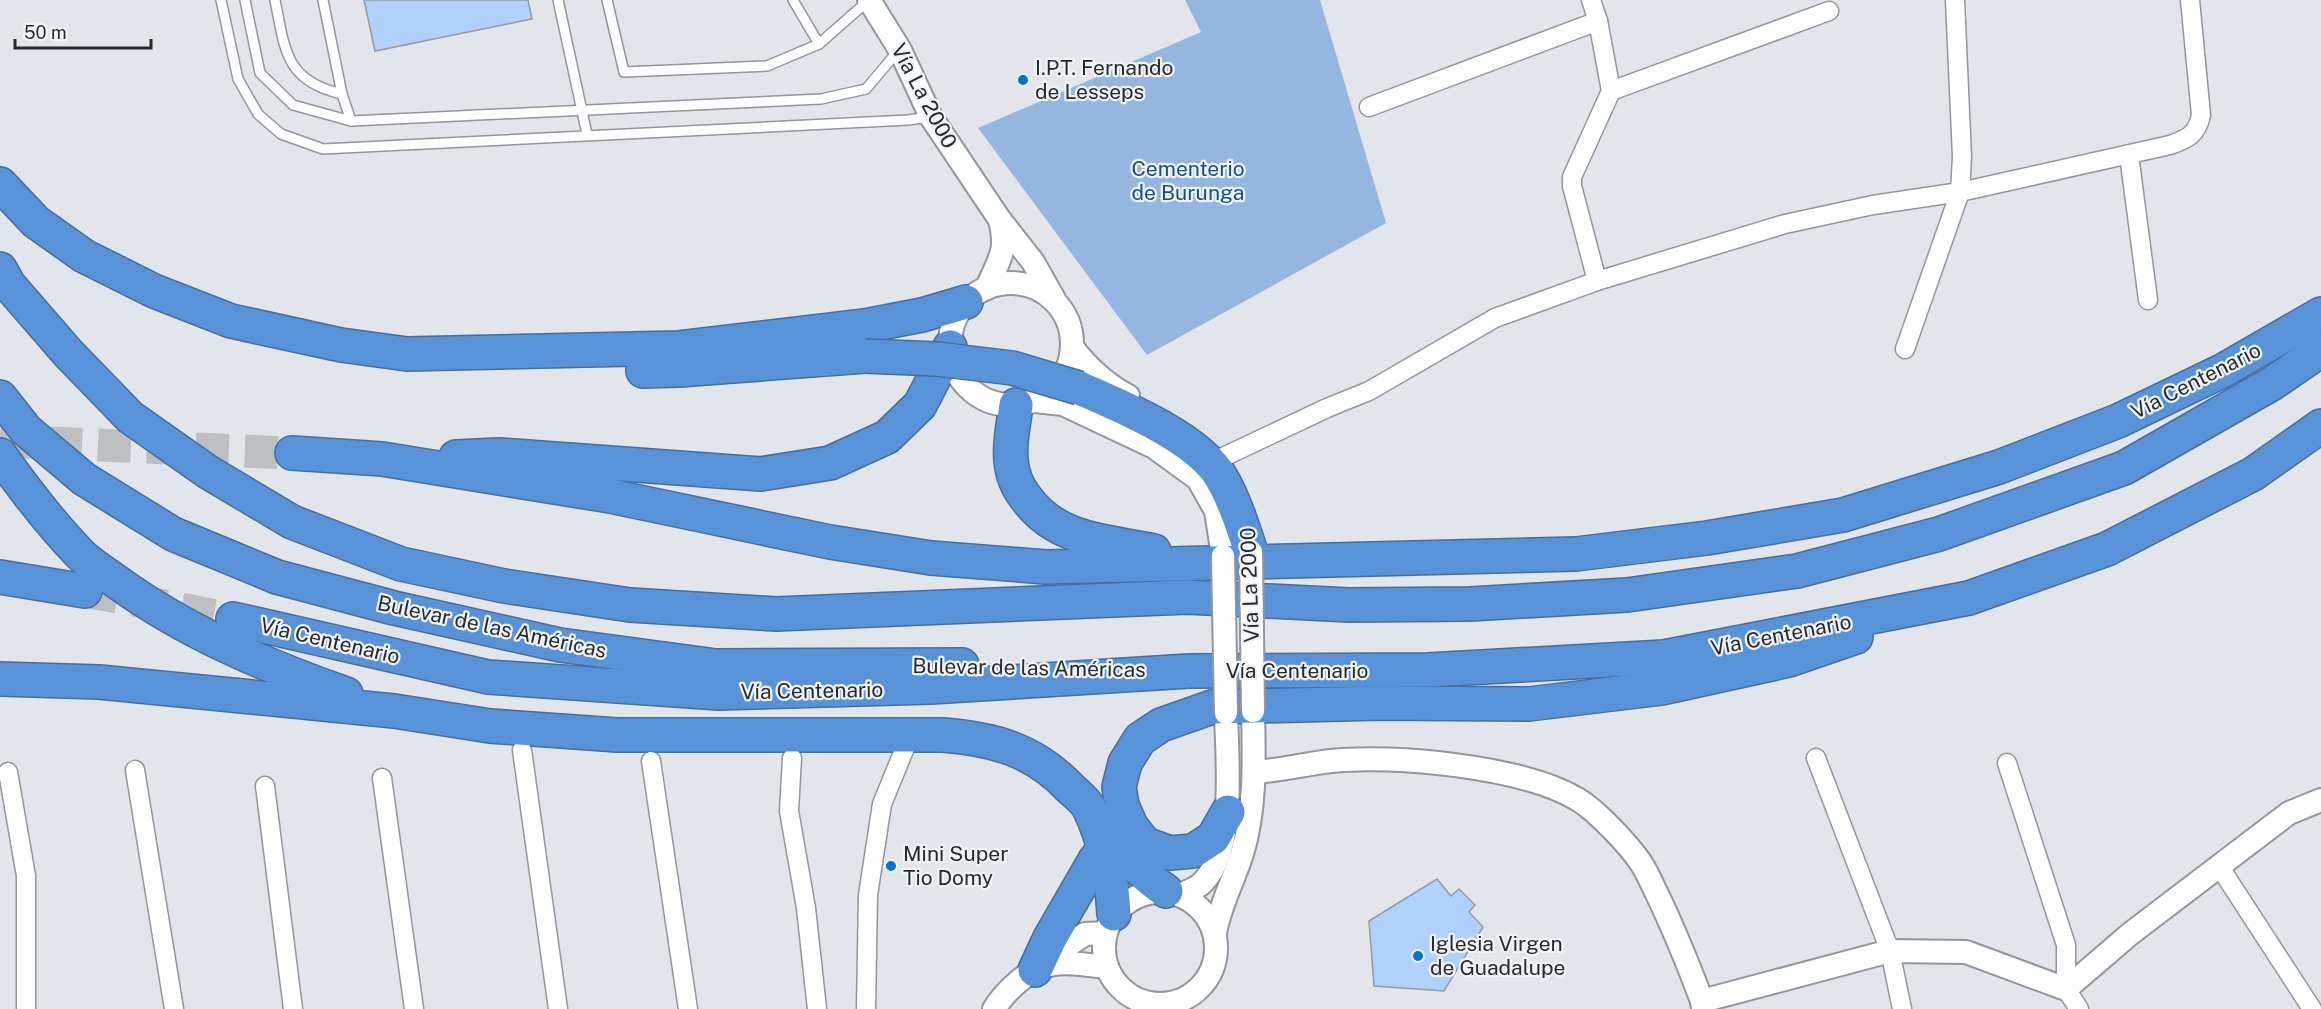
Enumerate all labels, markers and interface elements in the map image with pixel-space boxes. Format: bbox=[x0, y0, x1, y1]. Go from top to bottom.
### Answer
scale bar bbox=[15, 12, 152, 50]
text: 50 m bbox=[24, 22, 67, 43]
street label: Vía La 2000 bbox=[886, 39, 962, 152]
place label: I.P.T. Fernando de Lesseps bbox=[1035, 55, 1173, 104]
marker: I.P.T. Fernando de Lesseps bbox=[1016, 73, 1030, 87]
park label: Cementerio de Burunga bbox=[1131, 156, 1245, 205]
street label: Vía Centenario bbox=[2127, 337, 2265, 424]
street label: Vía La 2000 bbox=[1235, 527, 1264, 643]
street label: Bulevar de las Américas bbox=[375, 590, 609, 663]
street label: Vía Centenario bbox=[1709, 609, 1853, 660]
street label: Vía Centenario bbox=[258, 612, 402, 669]
street label: Bulevar de las Américas bbox=[912, 653, 1146, 682]
street label: Vía Centenario bbox=[1226, 658, 1368, 683]
street label: Vía Centenario bbox=[741, 677, 883, 704]
place label: Mini Super Tio Domy bbox=[903, 841, 1008, 890]
marker: Mini Super Tio Domy bbox=[884, 859, 898, 873]
place label: Iglesia Virgen de Guadalupe bbox=[1430, 931, 1565, 980]
marker: Iglesia Virgen de Guadalupe bbox=[1411, 949, 1425, 963]

